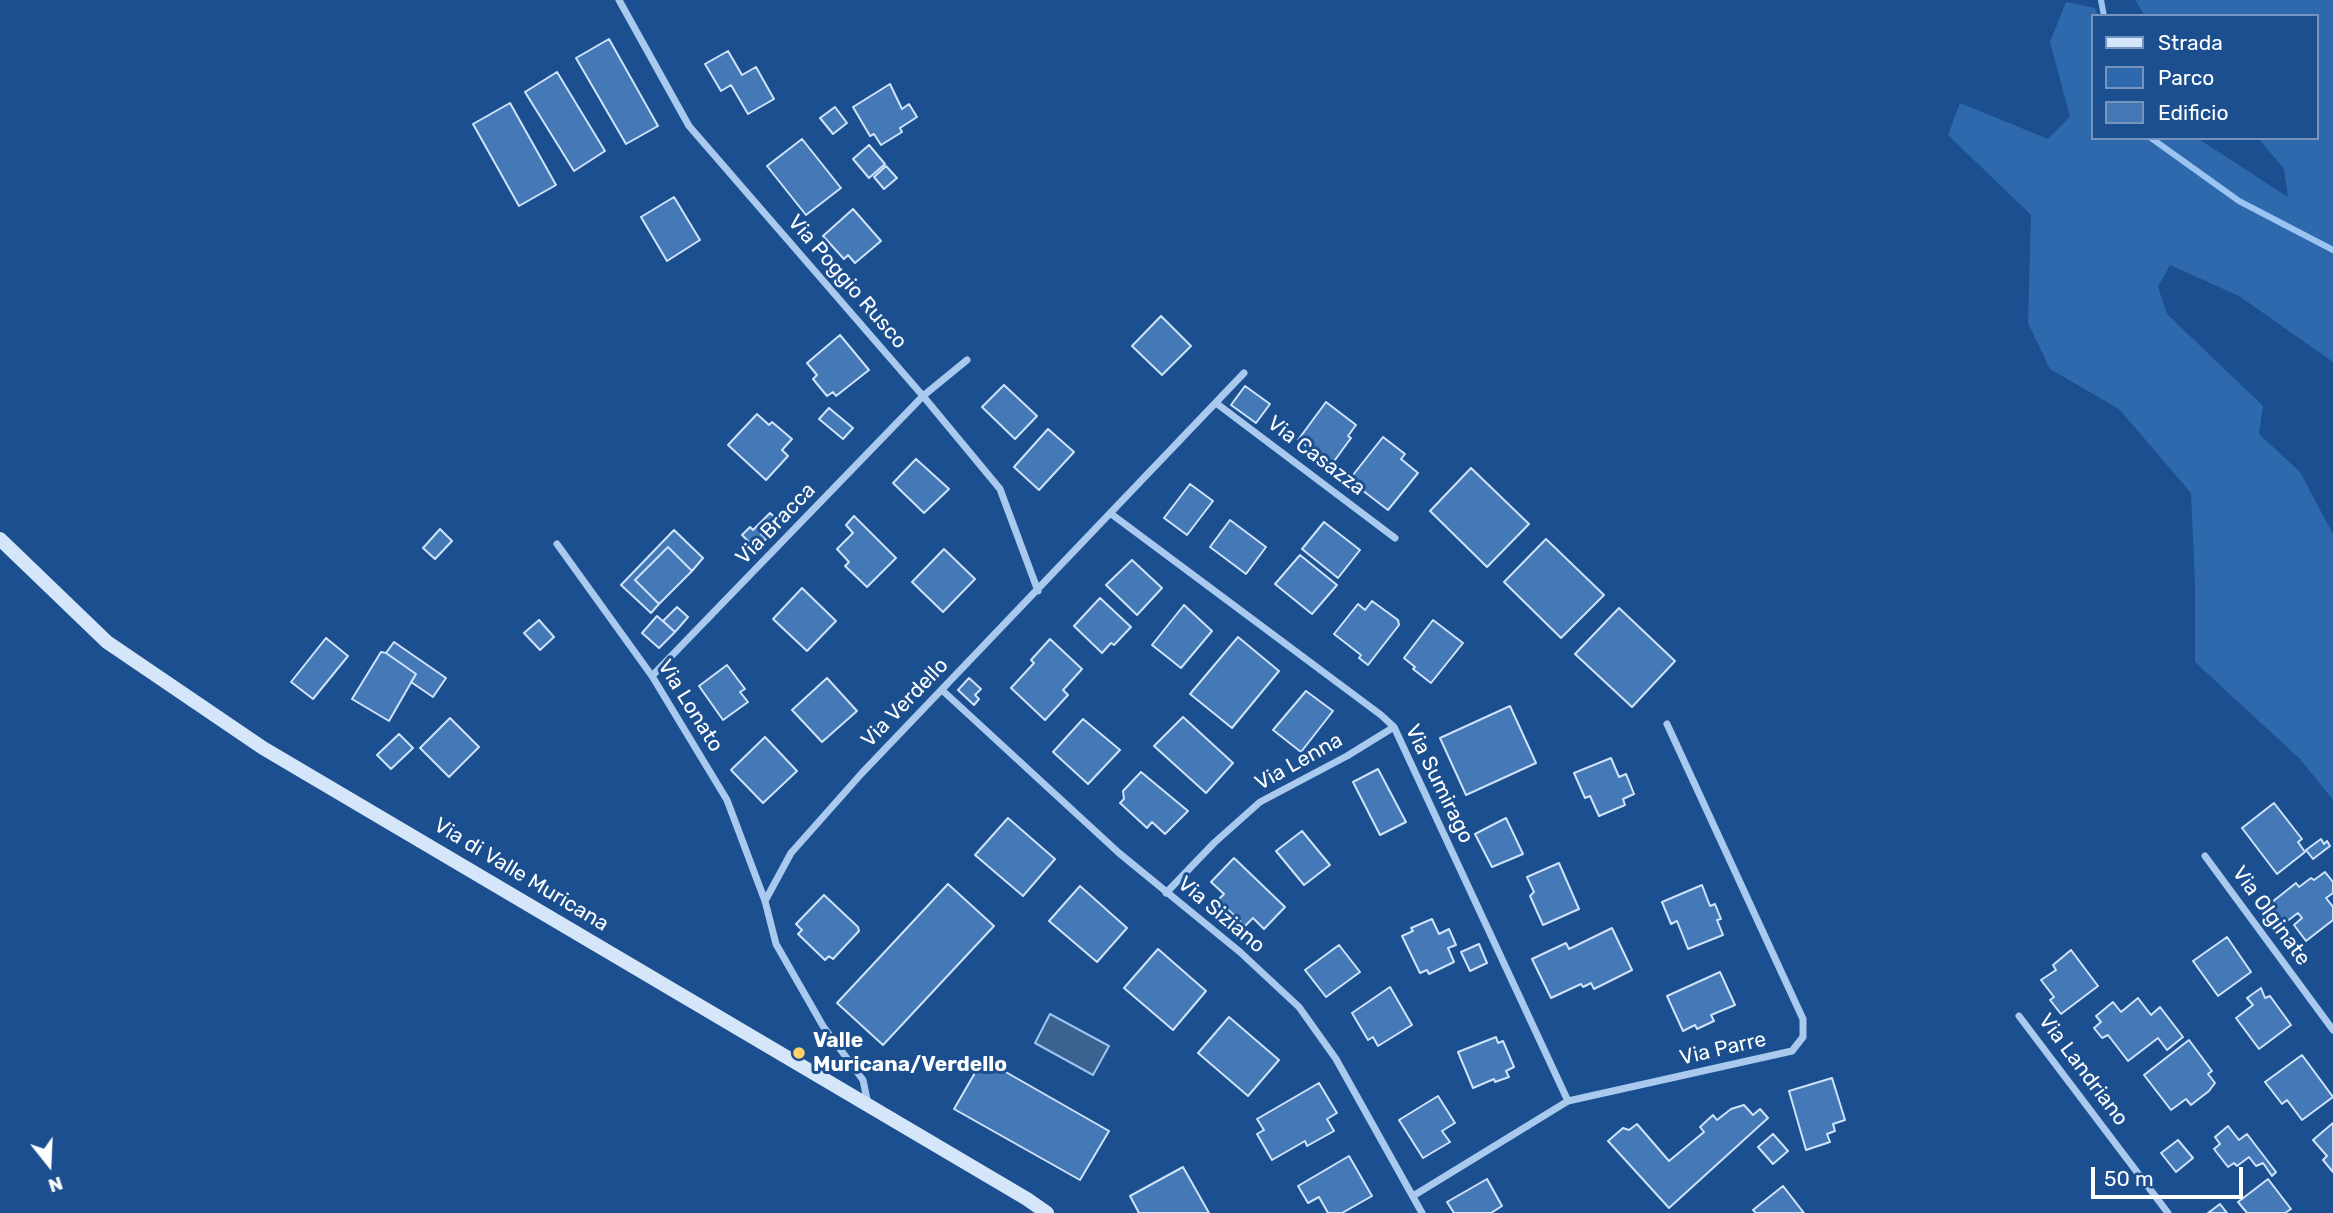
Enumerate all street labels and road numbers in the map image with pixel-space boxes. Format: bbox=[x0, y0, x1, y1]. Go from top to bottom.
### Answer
street label: Via Poggio Rusco bbox=[782, 210, 912, 354]
street label: Via Casazza bbox=[1262, 411, 1370, 501]
street label: Via Bracca bbox=[731, 478, 821, 570]
street label: Via Verdello bbox=[856, 653, 954, 753]
street label: Via Lonato bbox=[652, 655, 728, 757]
street label: Via Sumirago bbox=[1399, 721, 1479, 847]
street label: Via Lenna bbox=[1251, 728, 1347, 796]
street label: Via di Valle Muricana bbox=[429, 813, 613, 937]
street label: Via Olginate bbox=[2227, 861, 2315, 971]
street label: Via Siziano bbox=[1172, 871, 1270, 959]
street label: Via Landriano bbox=[2033, 1009, 2133, 1131]
street label: Via Parre bbox=[1677, 1027, 1769, 1071]

